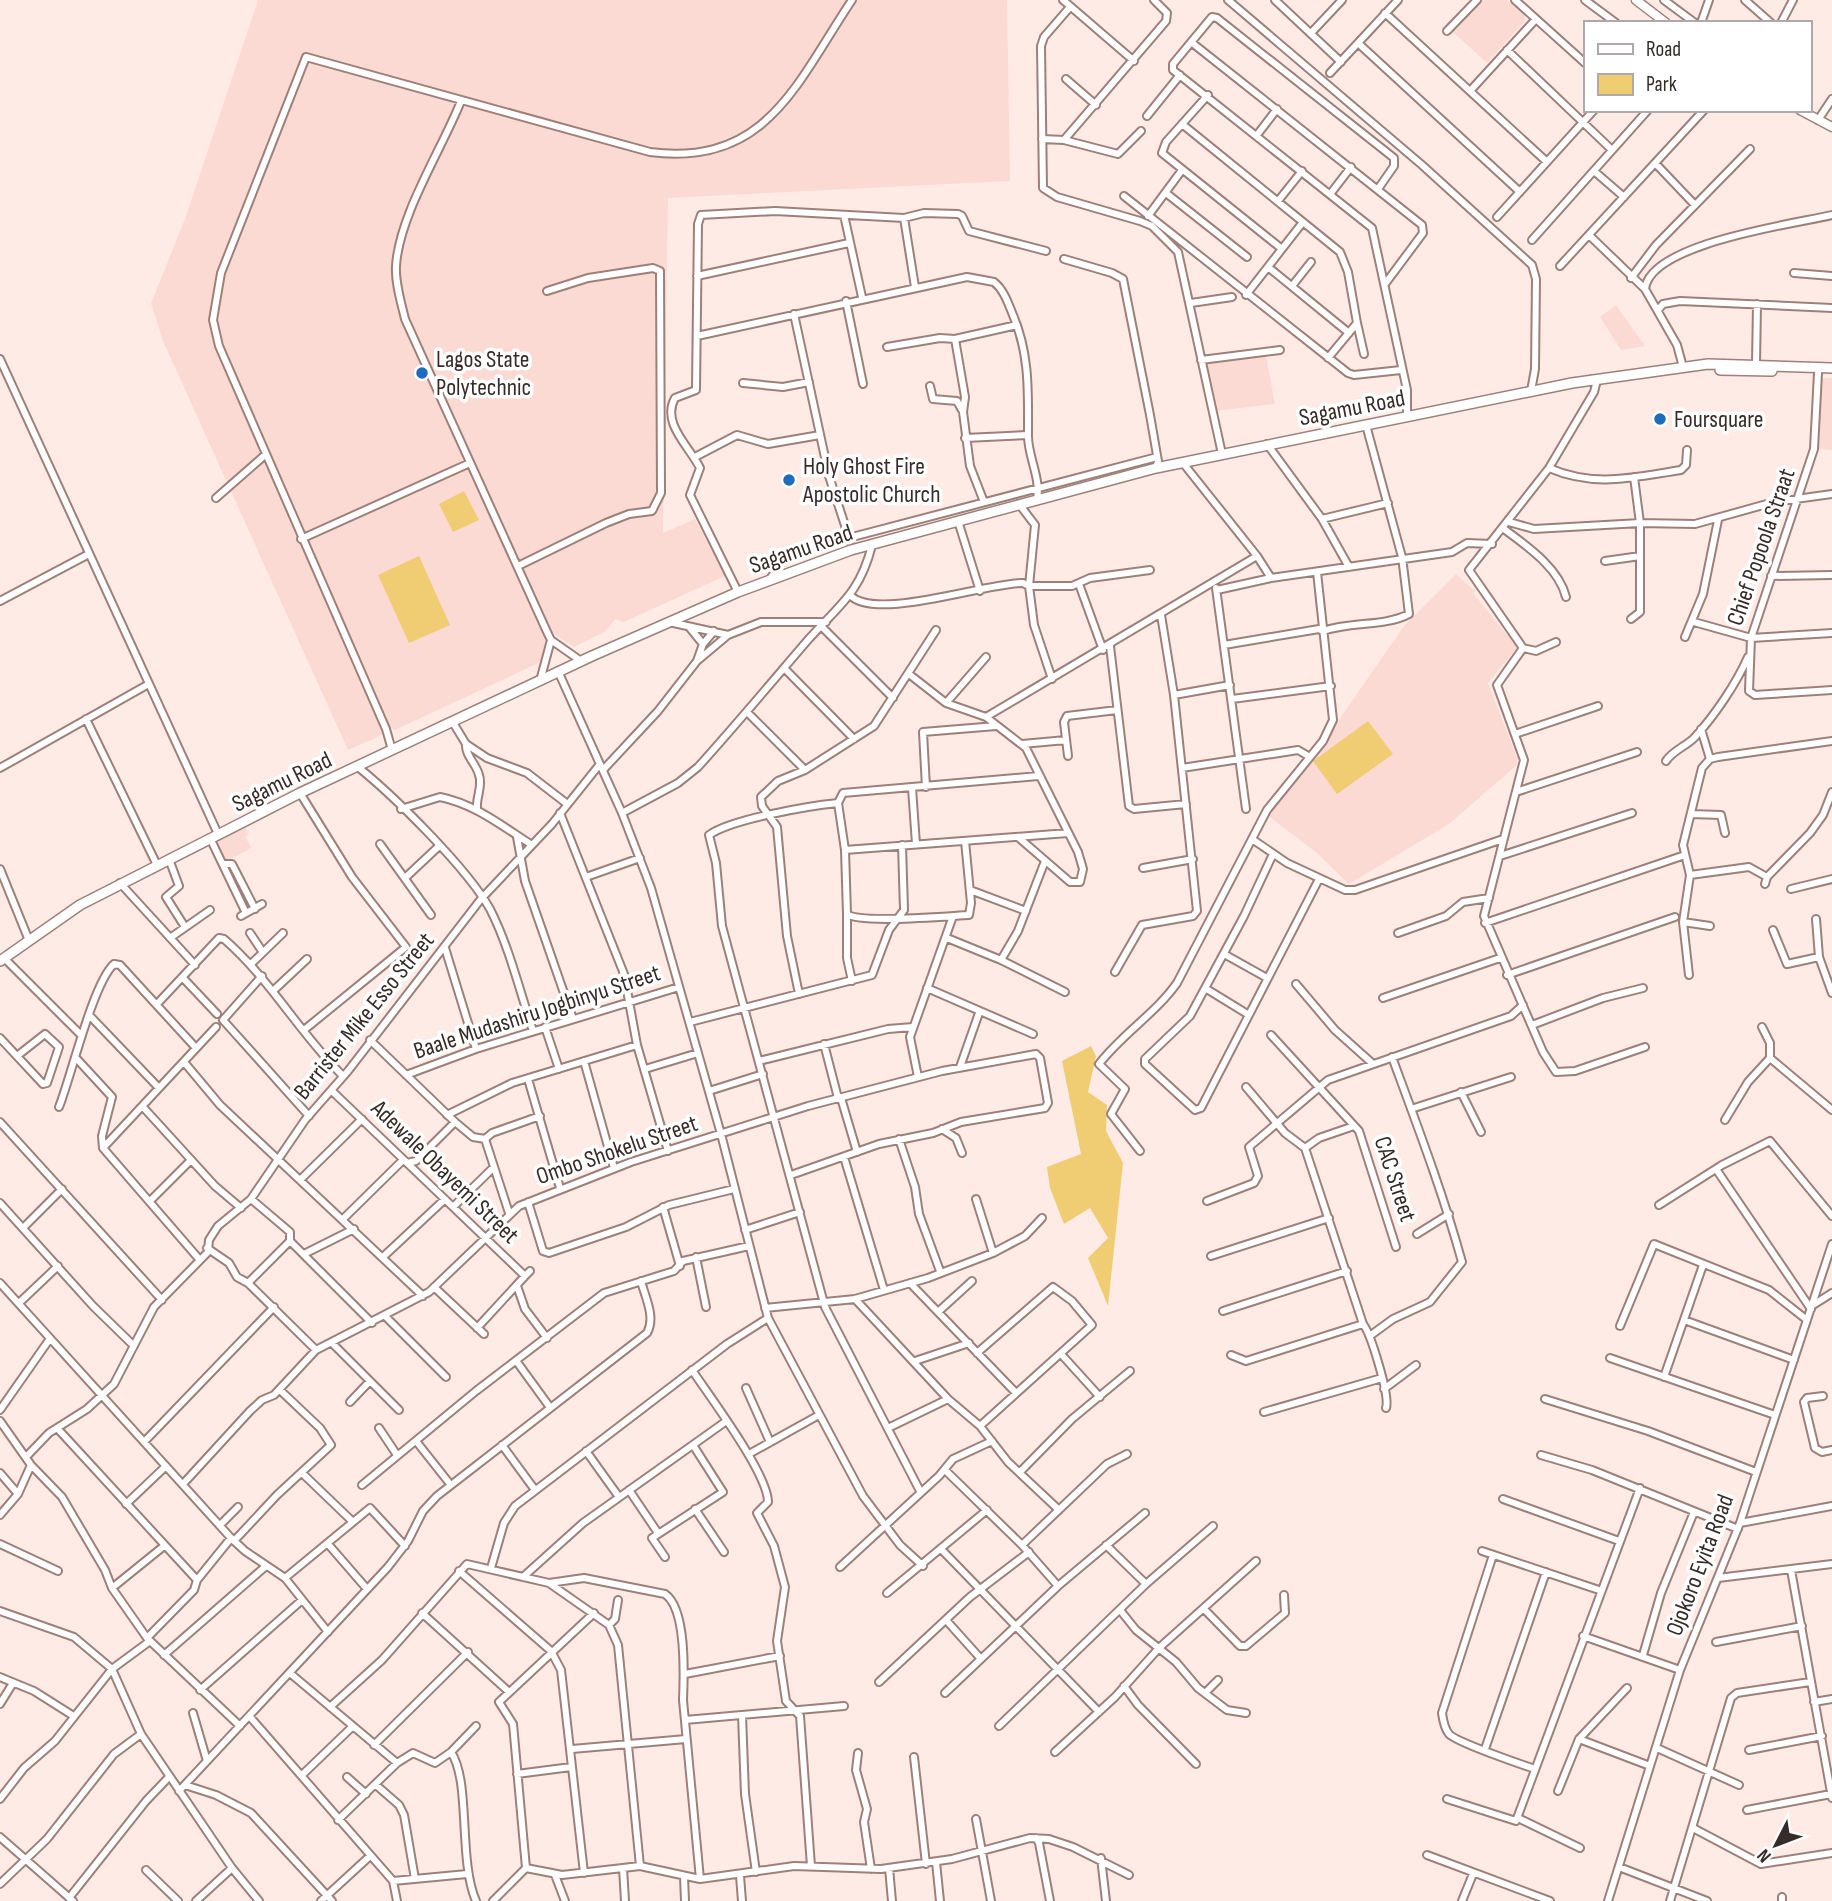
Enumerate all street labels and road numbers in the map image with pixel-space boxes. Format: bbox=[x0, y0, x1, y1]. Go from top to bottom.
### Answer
street label: Sagamu Road bbox=[1297, 384, 1407, 432]
street label: Chief Popoola Straat bbox=[1721, 465, 1801, 629]
street label: Sagamu Road bbox=[746, 518, 856, 580]
street label: Sagamu Road bbox=[227, 745, 337, 819]
street label: Barrister Mike Esso Street bbox=[288, 927, 440, 1105]
street label: Baale Mudashiru Jogbinyu Street bbox=[410, 958, 664, 1066]
street label: Adewale Obayemi Street bbox=[365, 1094, 525, 1250]
street label: Ombo Shokelu Street bbox=[532, 1109, 702, 1191]
street label: CAC Street bbox=[1368, 1133, 1422, 1225]
street label: Ojokoro Eyita Road bbox=[1660, 1490, 1740, 1640]

